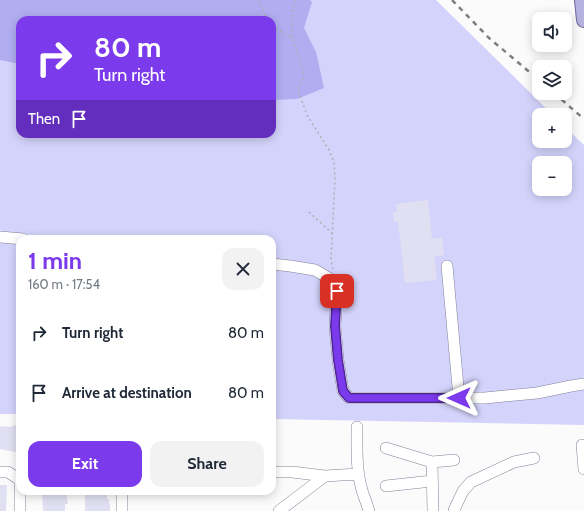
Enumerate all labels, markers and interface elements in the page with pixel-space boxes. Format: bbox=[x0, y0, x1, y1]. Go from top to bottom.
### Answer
map controls bbox=[532, 12, 572, 196]
button: sound bbox=[532, 12, 572, 52]
text: 80 m bbox=[94, 30, 161, 64]
icon: right bbox=[28, 32, 80, 84]
button: layers bbox=[532, 60, 572, 100]
text: Turn right bbox=[94, 64, 165, 86]
icon: arrive bbox=[68, 108, 90, 130]
button: + bbox=[532, 108, 572, 148]
text: Then bbox=[28, 110, 60, 128]
button: − bbox=[532, 156, 572, 196]
text: 1 min bbox=[28, 246, 82, 275]
button: close bbox=[222, 248, 264, 290]
pin bbox=[320, 274, 354, 308]
text: 160 m · 17:54 bbox=[28, 276, 100, 292]
icon: arrive bbox=[326, 280, 348, 302]
icon: right bbox=[28, 322, 50, 344]
text: Turn right bbox=[62, 324, 123, 342]
text: 80 m bbox=[228, 324, 264, 342]
position arrow bbox=[438, 377, 480, 419]
icon: arrive bbox=[28, 382, 50, 404]
text: Arrive at destination bbox=[62, 384, 192, 402]
text: 80 m bbox=[228, 384, 264, 402]
button: Exit bbox=[28, 441, 142, 487]
button: Share bbox=[150, 441, 264, 487]

